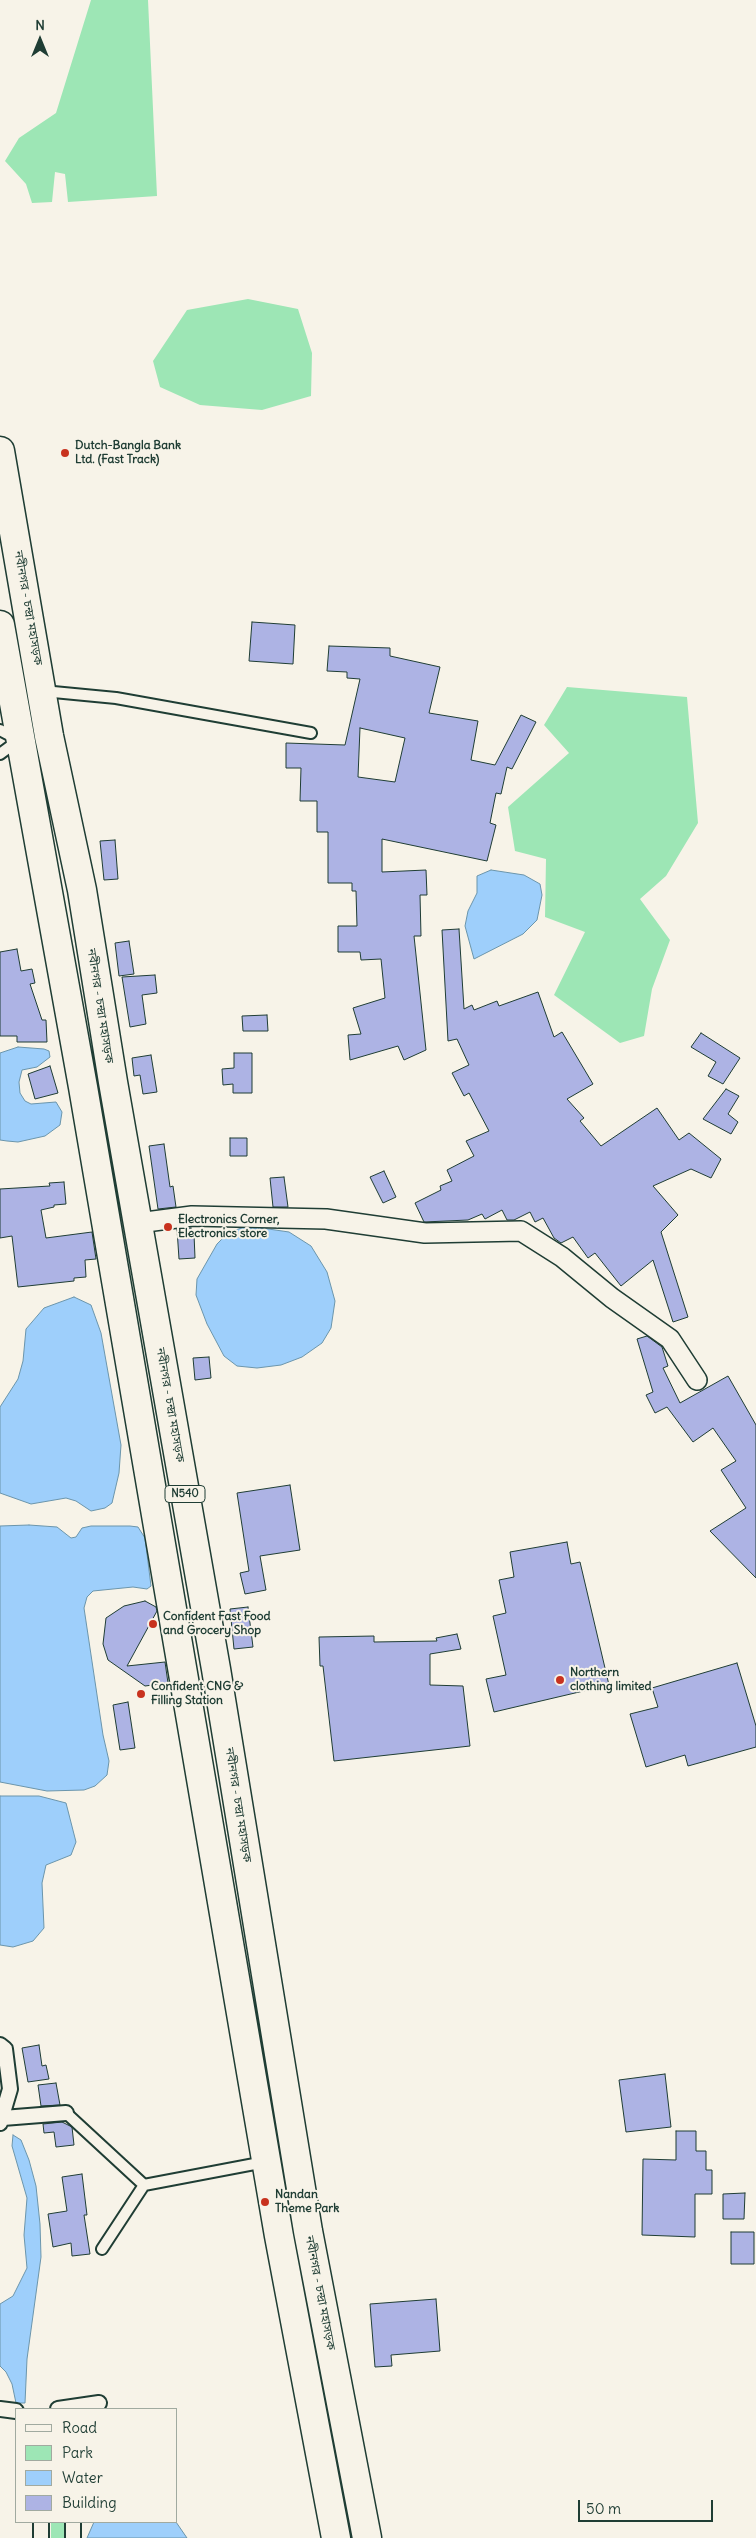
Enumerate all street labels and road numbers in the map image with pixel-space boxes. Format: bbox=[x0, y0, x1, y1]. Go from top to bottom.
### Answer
street label: নবীনগর - চন্দ্রা মহাসড়ক bbox=[11, 550, 45, 666]
street label: নবীনগর - চন্দ্রা মহাসড়ক bbox=[84, 948, 116, 1064]
street label: নবীনগর - চন্দ্রা মহাসড়ক bbox=[153, 1347, 187, 1463]
road number: N540 bbox=[165, 1486, 205, 1502]
street label: নবীনগর - চন্দ্রা মহাসড়ক bbox=[222, 1747, 254, 1863]
street label: নবীনগর - চন্দ্রা মহাসড়ক bbox=[302, 2235, 338, 2351]

